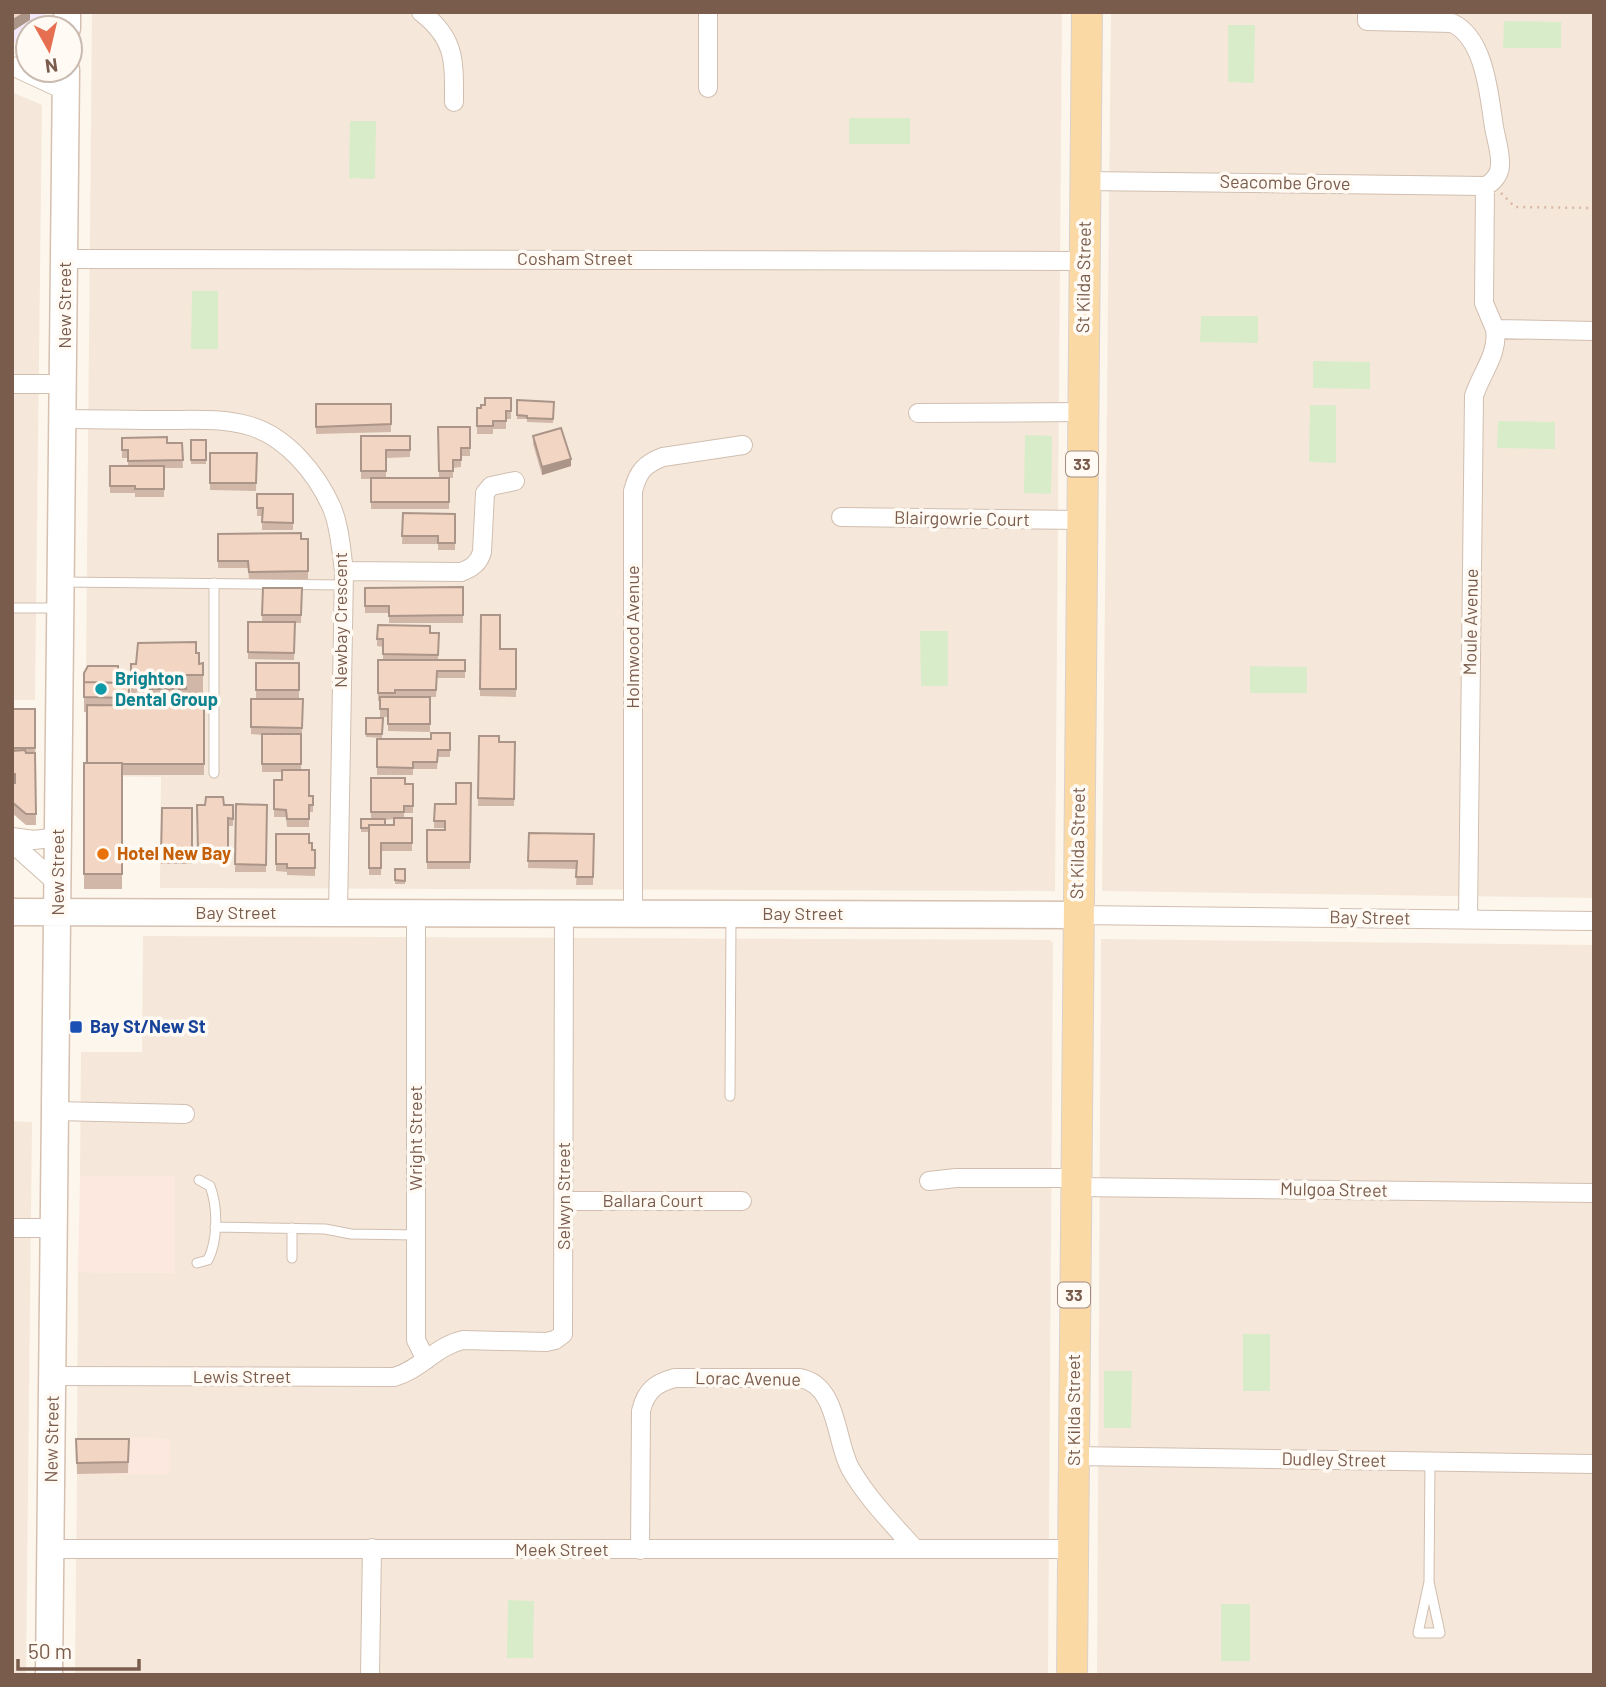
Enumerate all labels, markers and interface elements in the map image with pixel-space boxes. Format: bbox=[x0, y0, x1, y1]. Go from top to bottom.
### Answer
north arrow bbox=[14, 14, 84, 84]
text: N bbox=[44, 54, 59, 79]
street label: Seacombe Grove bbox=[1219, 170, 1351, 194]
street label: St Kilda Street bbox=[1071, 221, 1095, 333]
street label: Cosham Street bbox=[517, 247, 633, 269]
street label: New Street bbox=[53, 261, 75, 349]
road number: 33 bbox=[1066, 452, 1098, 477]
street label: Blairgowrie Court bbox=[894, 506, 1030, 530]
street label: Newbay Crescent bbox=[329, 552, 351, 688]
street label: Holmwood Avenue bbox=[621, 565, 643, 709]
street label: Moule Avenue bbox=[1458, 568, 1482, 676]
place label: Brighton Dental Group bbox=[115, 667, 218, 710]
marker: Brighton Dental Group bbox=[93, 681, 109, 697]
street label: St Kilda Street bbox=[1065, 787, 1089, 899]
street label: New Street bbox=[46, 828, 68, 916]
place label: Hotel New Bay bbox=[117, 842, 231, 864]
marker: Hotel New Bay bbox=[95, 846, 111, 862]
street label: Bay Street bbox=[195, 901, 277, 923]
street label: Bay Street bbox=[762, 902, 844, 924]
street label: Bay Street bbox=[1329, 905, 1411, 929]
place label: Bay St/New St bbox=[90, 1015, 206, 1037]
marker: Bay St/New St bbox=[68, 1019, 84, 1035]
street label: Wright Street bbox=[404, 1085, 426, 1191]
street label: Selwyn Street bbox=[552, 1142, 574, 1250]
street label: Mulgoa Street bbox=[1280, 1177, 1388, 1201]
street label: Ballara Court bbox=[603, 1189, 703, 1211]
road number: 33 bbox=[1058, 1282, 1090, 1308]
street label: St Kilda Street bbox=[1062, 1354, 1084, 1466]
street label: Lewis Street bbox=[193, 1365, 291, 1387]
street label: Lorac Avenue bbox=[695, 1366, 801, 1390]
street label: New Street bbox=[39, 1395, 63, 1483]
street label: Dudley Street bbox=[1281, 1447, 1387, 1471]
street label: Meek Street bbox=[515, 1538, 609, 1560]
scale bar bbox=[18, 1628, 138, 1672]
text: 50 m bbox=[28, 1638, 72, 1663]

